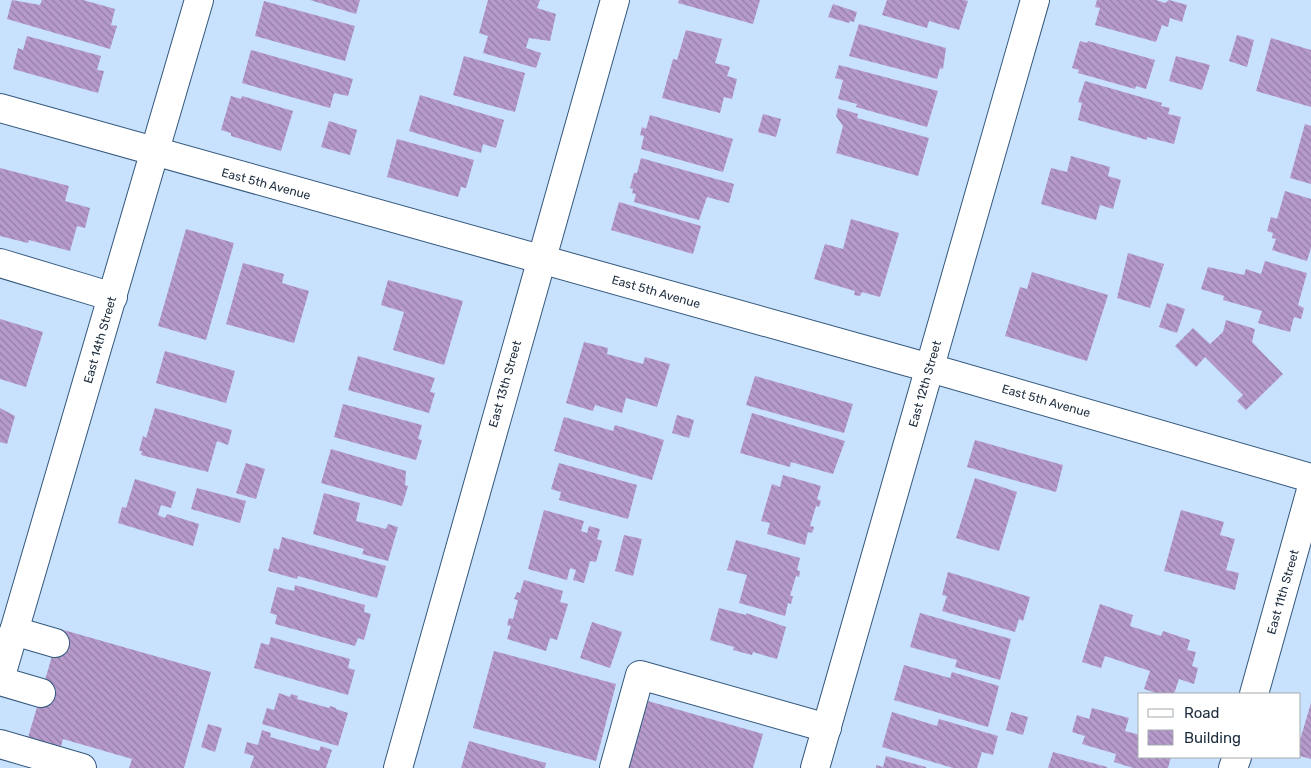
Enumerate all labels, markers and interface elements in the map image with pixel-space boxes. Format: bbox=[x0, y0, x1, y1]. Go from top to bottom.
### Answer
street label: East 5th Avenue bbox=[220, 165, 312, 203]
street label: East 5th Avenue bbox=[610, 273, 702, 311]
street label: East 14th Street bbox=[81, 295, 119, 385]
street label: East 13th Street bbox=[486, 339, 524, 429]
street label: East 12th Street bbox=[906, 339, 944, 429]
street label: East 5th Avenue bbox=[1000, 382, 1092, 420]
street label: East 11th Street bbox=[1264, 548, 1302, 636]
legend bbox=[1138, 693, 1301, 758]
text: Road bbox=[1184, 704, 1220, 722]
text: Building bbox=[1184, 729, 1241, 747]

